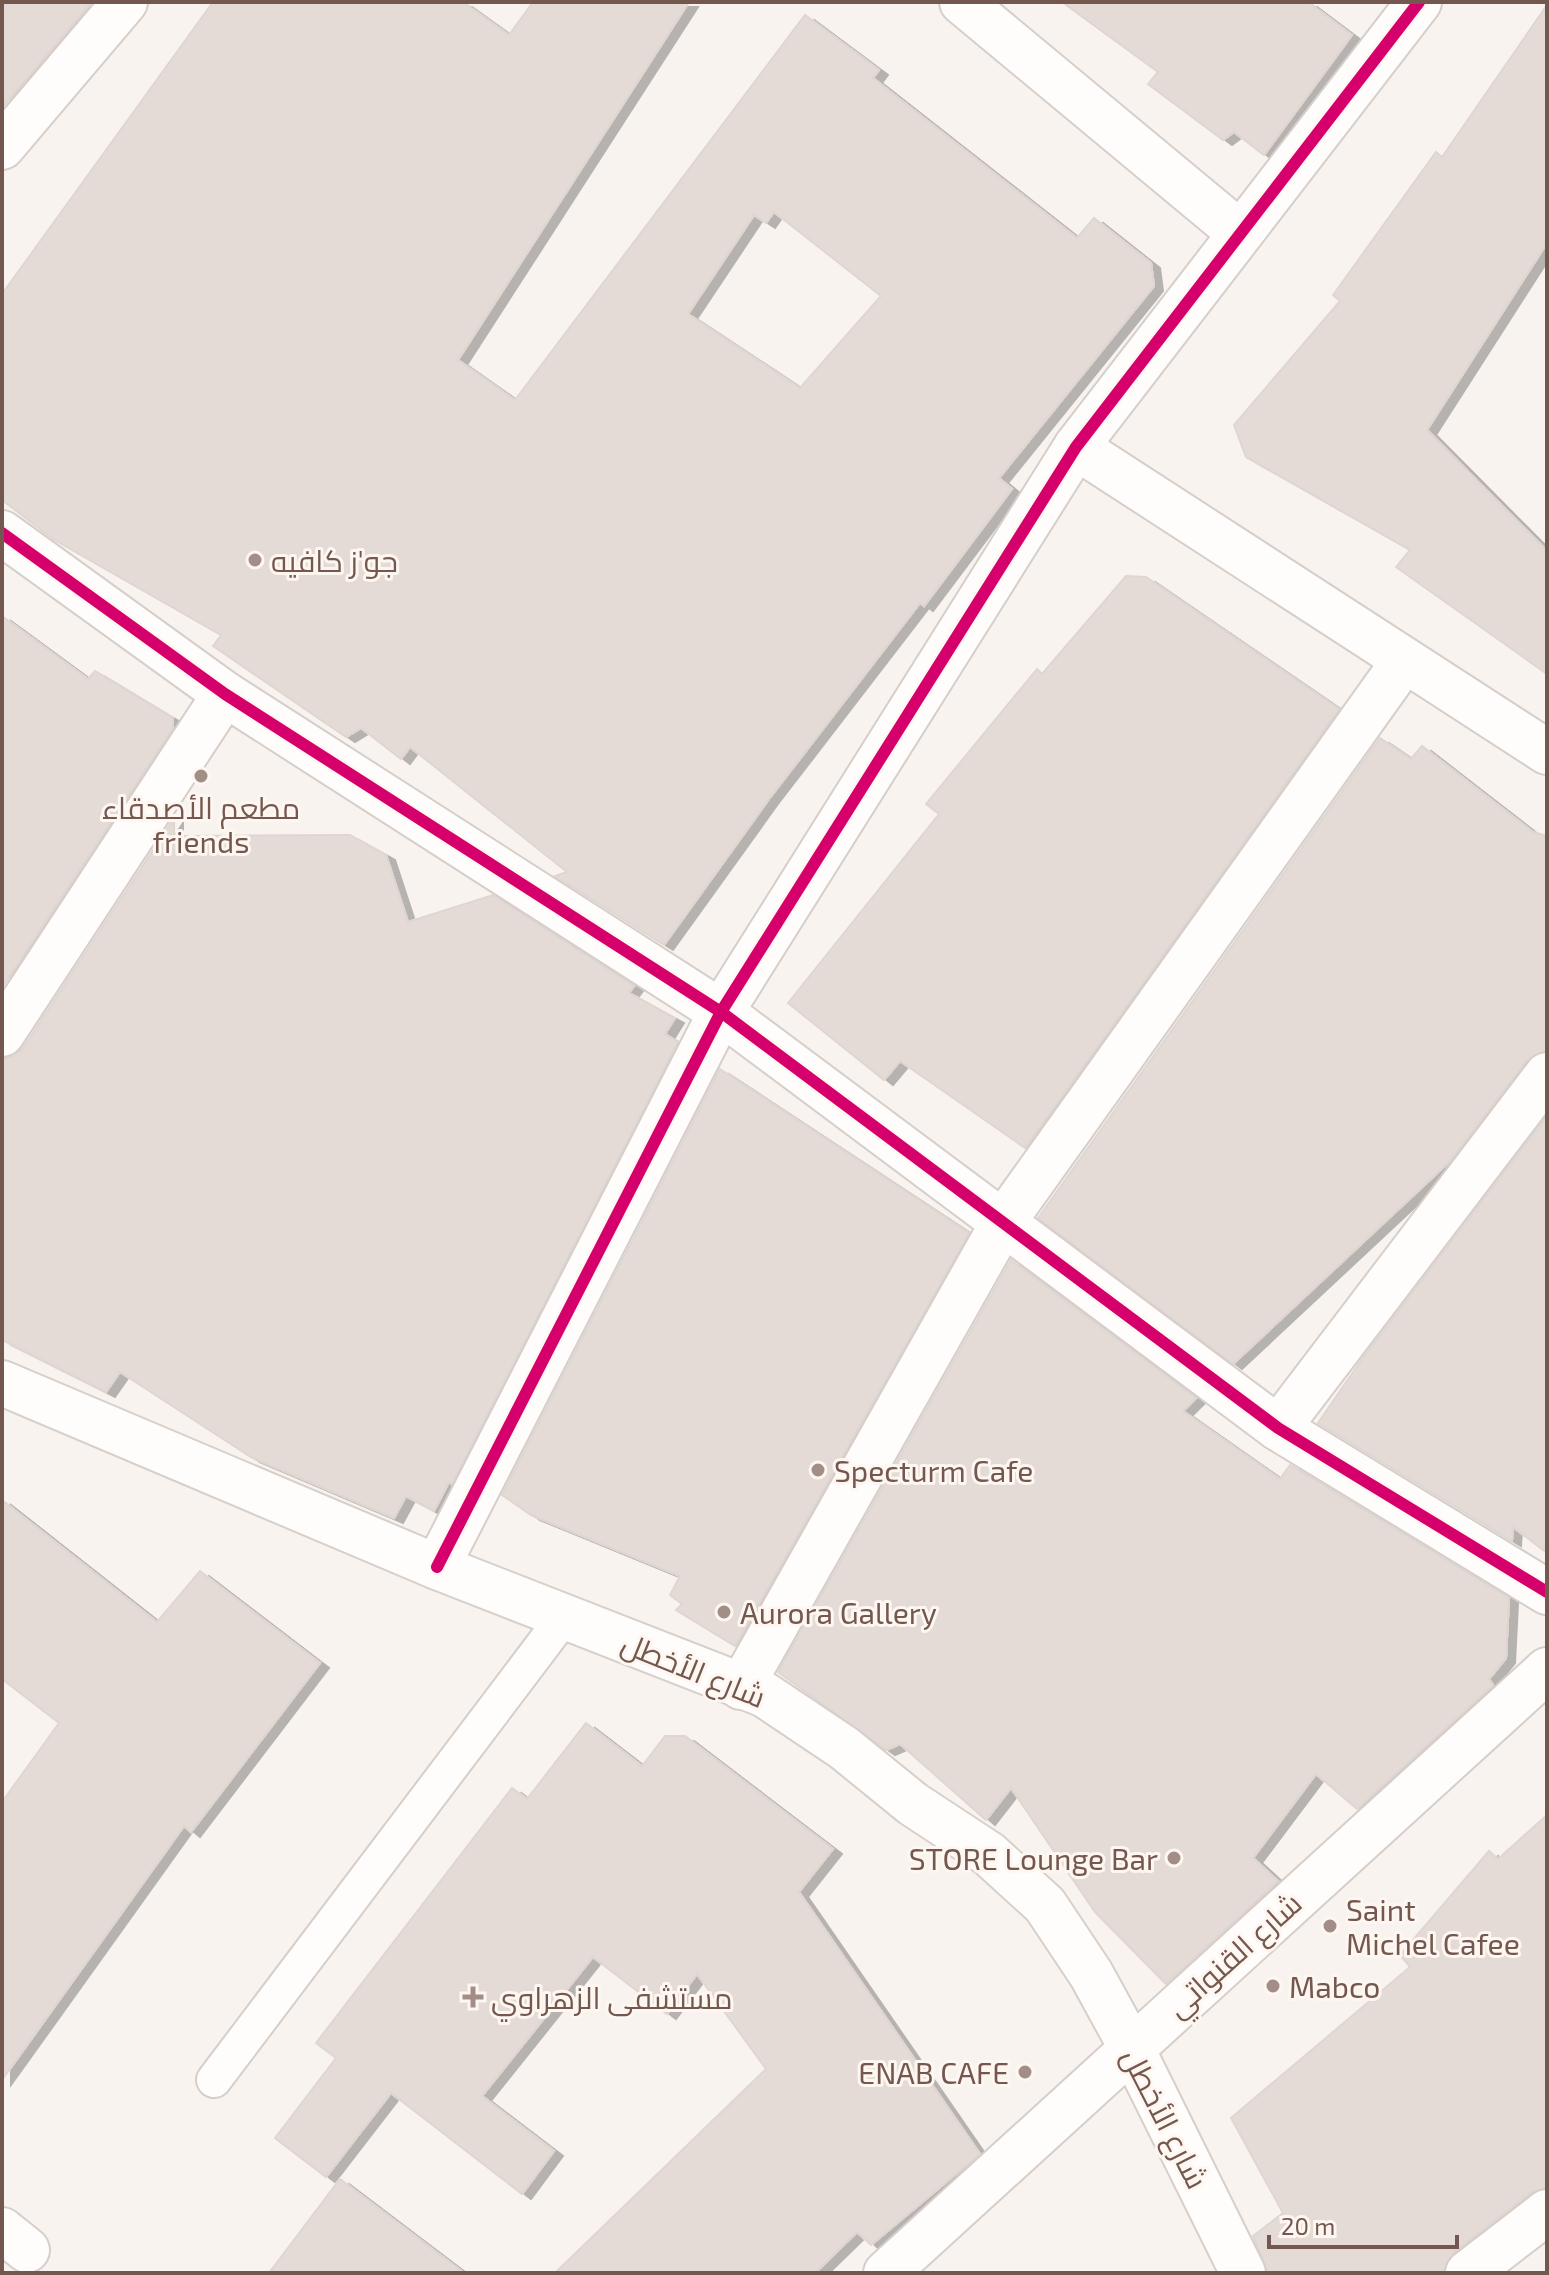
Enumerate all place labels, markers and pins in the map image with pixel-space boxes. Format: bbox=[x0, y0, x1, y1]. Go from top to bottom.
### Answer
place label: جو'ز كافيه bbox=[271, 542, 398, 579]
marker: جو'ز كافيه bbox=[246, 551, 264, 569]
marker: مطعم الأصدقاء friends bbox=[192, 767, 210, 785]
place label: مطعم الأصدقاء friends bbox=[102, 789, 300, 859]
place label: Specturm Cafe bbox=[834, 1452, 1033, 1488]
marker: Specturm Cafe bbox=[809, 1461, 827, 1479]
place label: Aurora Gallery bbox=[740, 1594, 937, 1630]
marker: Aurora Gallery bbox=[715, 1603, 733, 1621]
place label: STORE Lounge Bar bbox=[909, 1840, 1158, 1876]
marker: STORE Lounge Bar bbox=[1165, 1849, 1183, 1867]
place label: Saint Michel Cafee bbox=[1346, 1891, 1520, 1961]
marker: Saint Michel Cafee bbox=[1321, 1917, 1339, 1935]
place label: Mabco bbox=[1289, 1968, 1380, 2004]
marker: Mabco bbox=[1264, 1977, 1282, 1995]
place label: مستشفى الزهراوي bbox=[491, 1979, 733, 2022]
marker: مستشفى الزهراوي bbox=[462, 1986, 484, 2008]
place label: ENAB CAFE bbox=[858, 2054, 1009, 2090]
marker: ENAB CAFE bbox=[1016, 2063, 1034, 2081]

